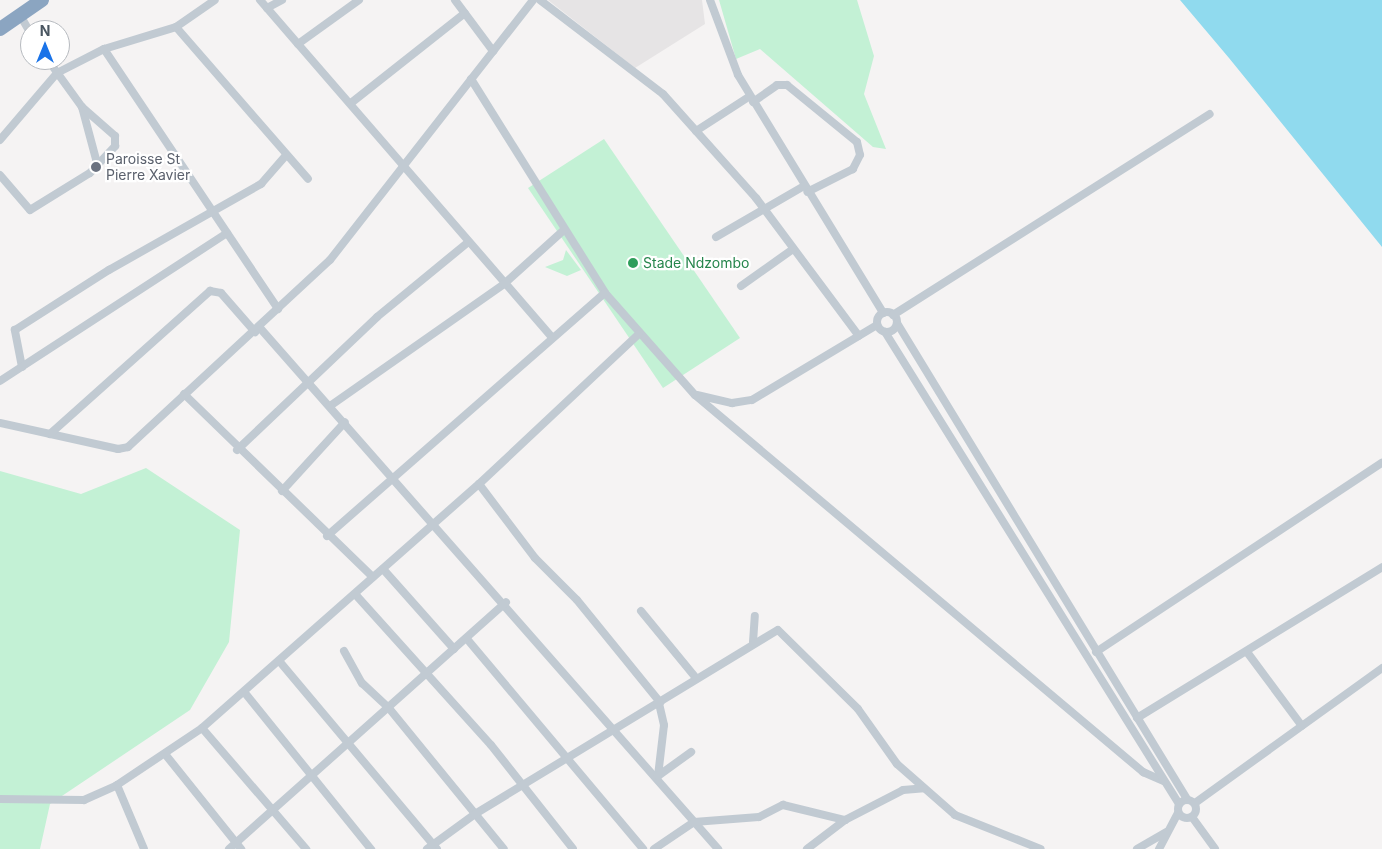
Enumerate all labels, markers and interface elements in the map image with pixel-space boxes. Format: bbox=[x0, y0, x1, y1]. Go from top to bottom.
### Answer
north arrow bbox=[20, 20, 70, 70]
text: N bbox=[40, 22, 50, 39]
place label: Paroisse St Pierre Xavier bbox=[106, 151, 190, 184]
marker: Paroisse St Pierre Xavier bbox=[90, 161, 102, 173]
place label: Stade Ndzombo bbox=[643, 255, 749, 271]
marker: Stade Ndzombo bbox=[627, 257, 639, 269]

